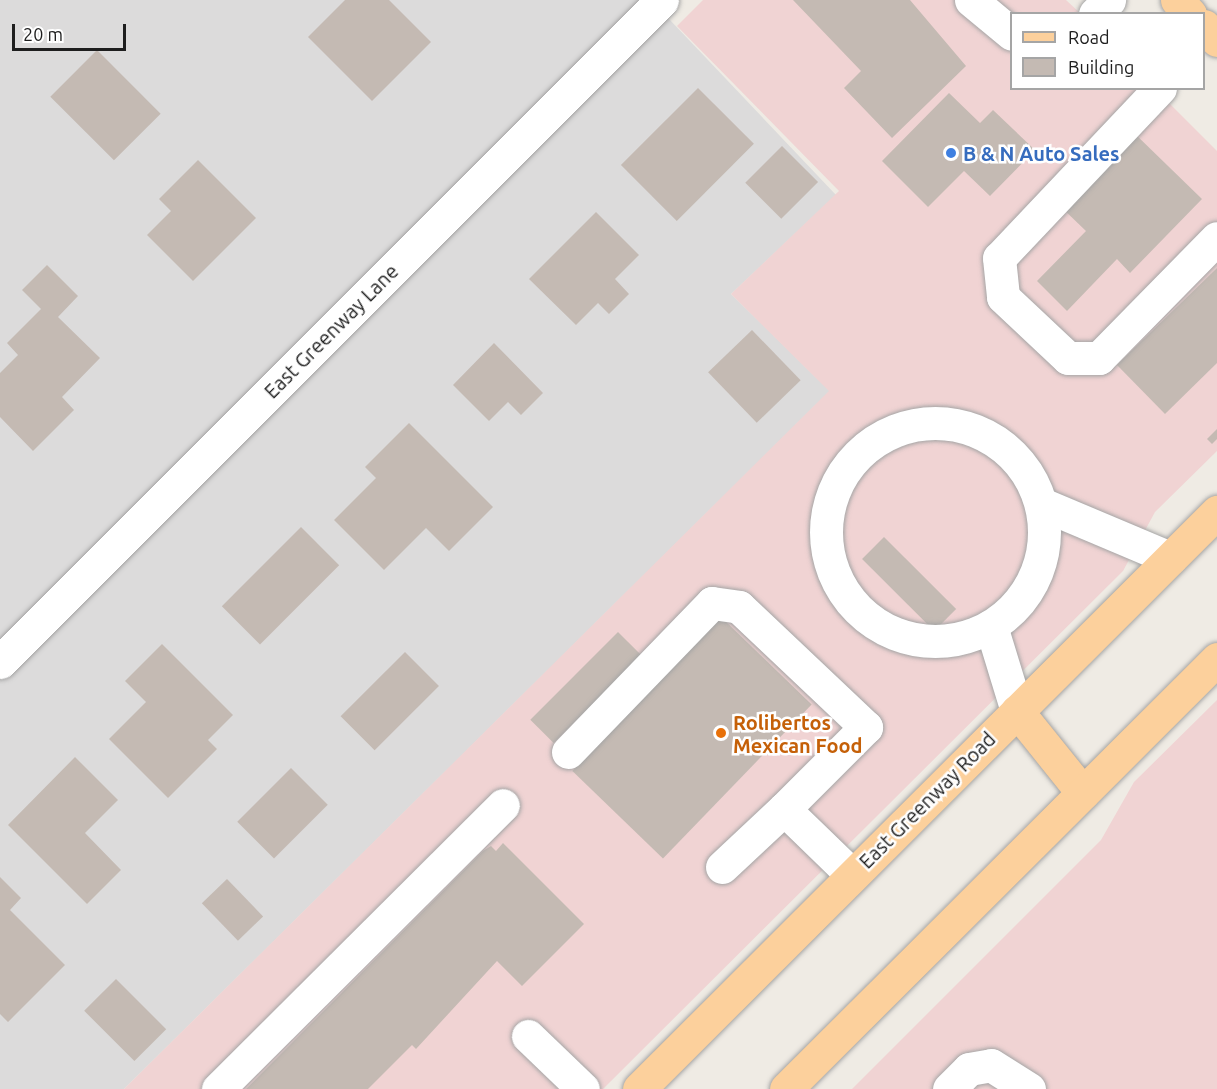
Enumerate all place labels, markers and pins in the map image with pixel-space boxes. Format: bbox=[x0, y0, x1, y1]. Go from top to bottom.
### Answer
place label: B & N Auto Sales bbox=[963, 141, 1120, 165]
marker: B & N Auto Sales bbox=[944, 146, 958, 160]
place label: Rolibertos Mexican Food bbox=[733, 710, 863, 757]
marker: Rolibertos Mexican Food bbox=[714, 726, 728, 740]

